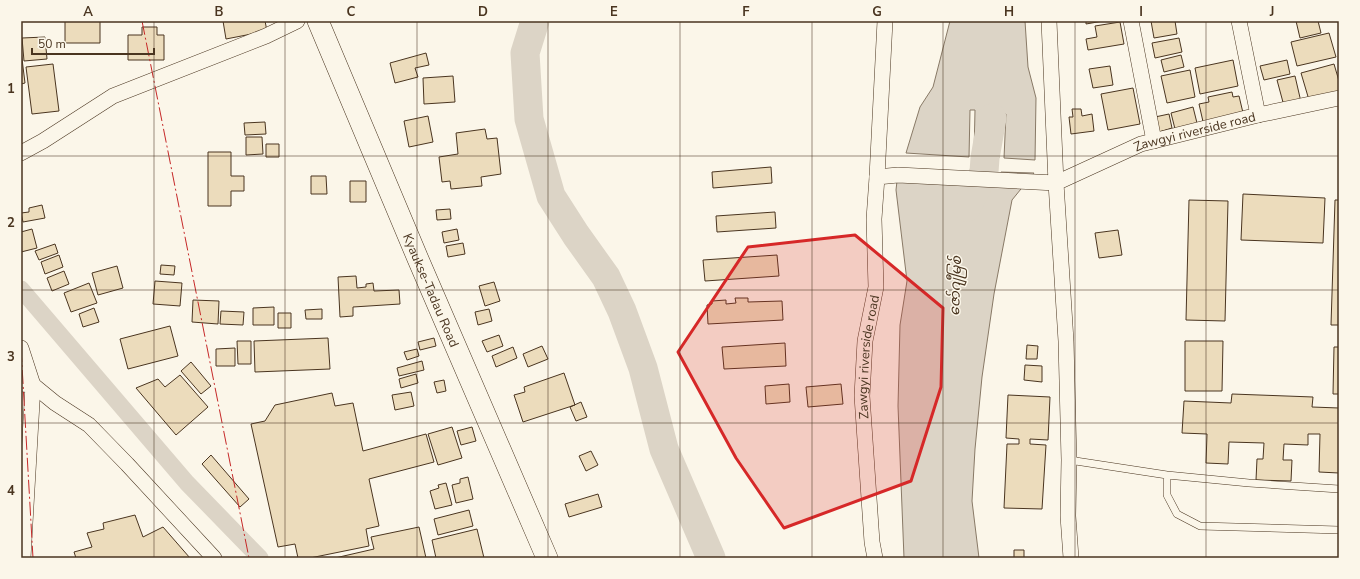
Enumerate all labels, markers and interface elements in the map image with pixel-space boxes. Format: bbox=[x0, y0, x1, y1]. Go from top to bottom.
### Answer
text: A bbox=[83, 3, 93, 21]
text: B bbox=[215, 3, 224, 21]
text: C bbox=[347, 3, 356, 21]
text: D bbox=[478, 3, 488, 21]
text: E bbox=[610, 3, 618, 21]
text: F bbox=[742, 3, 750, 21]
text: G bbox=[872, 3, 882, 21]
text: H bbox=[1004, 3, 1014, 21]
text: I bbox=[1139, 3, 1143, 21]
text: J bbox=[1269, 3, 1274, 21]
scale bar bbox=[32, 30, 154, 56]
text: 50 m bbox=[38, 36, 66, 52]
text: 1 bbox=[7, 80, 15, 98]
street label: Zawgyi riverside road bbox=[1131, 108, 1258, 156]
text: 2 bbox=[7, 214, 15, 232]
street label: Kyaukse-Tadau Road bbox=[398, 231, 463, 350]
water label: ဇော်ဂျီမြစ် bbox=[944, 254, 968, 316]
street label: Zawgyi riverside road bbox=[854, 293, 884, 420]
text: 3 bbox=[7, 348, 15, 366]
text: 4 bbox=[7, 482, 15, 500]

